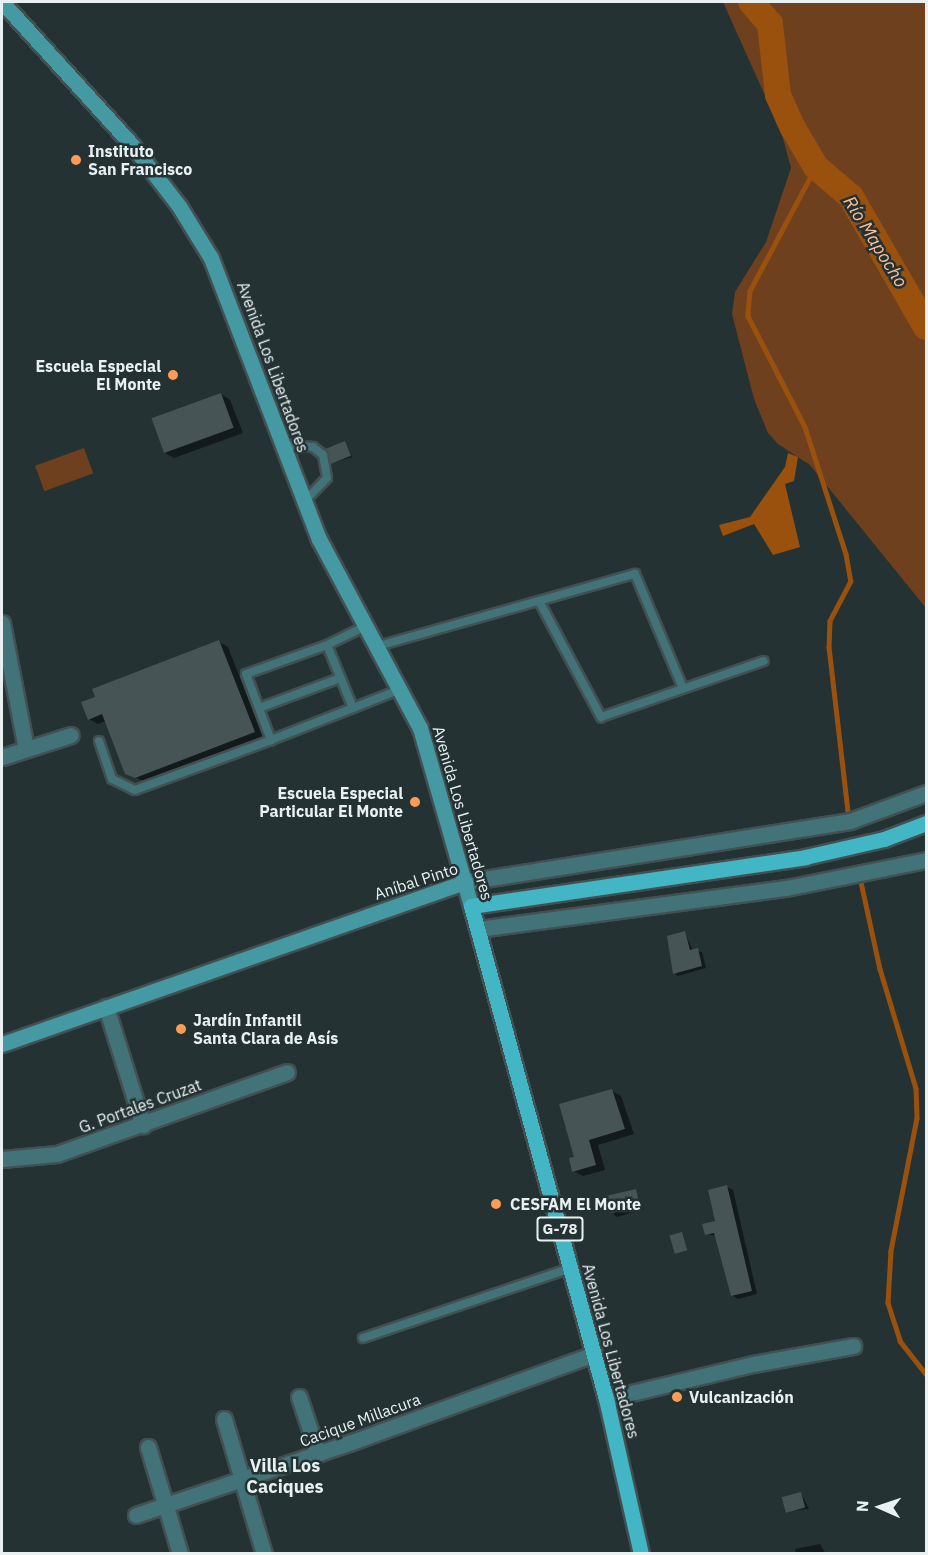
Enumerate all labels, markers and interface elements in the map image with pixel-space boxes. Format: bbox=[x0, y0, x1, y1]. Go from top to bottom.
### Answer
place label: Instituto San Francisco bbox=[88, 141, 192, 179]
marker: Instituto San Francisco bbox=[69, 153, 83, 167]
water label: Río Mapocho bbox=[838, 192, 912, 292]
street label: Avenida Los Libertadores bbox=[233, 279, 313, 455]
place label: Escuela Especial El Monte bbox=[35, 356, 161, 394]
marker: Escuela Especial El Monte bbox=[166, 368, 180, 382]
street label: Avenida Los Libertadores bbox=[429, 724, 497, 902]
place label: Escuela Especial Particular El Monte bbox=[259, 783, 403, 821]
marker: Escuela Especial Particular El Monte bbox=[408, 795, 422, 809]
street label: Aníbal Pinto bbox=[372, 858, 460, 904]
place label: Jardín Infantil Santa Clara de Asís bbox=[193, 1010, 338, 1048]
marker: Jardín Infantil Santa Clara de Asís bbox=[174, 1022, 188, 1036]
street label: G. Portales Cruzat bbox=[76, 1075, 204, 1137]
place label: CESFAM El Monte bbox=[510, 1194, 641, 1214]
marker: CESFAM El Monte bbox=[487, 1195, 505, 1213]
road number: G-78 bbox=[536, 1217, 584, 1241]
street label: Avenida Los Libertadores bbox=[578, 1261, 644, 1441]
place label: Vulcanización bbox=[689, 1387, 794, 1407]
street label: Cacique Millacura bbox=[297, 1389, 423, 1451]
marker: Vulcanización bbox=[670, 1390, 684, 1404]
district label: Villa Los Caciques bbox=[246, 1456, 324, 1498]
north arrow bbox=[850, 1477, 910, 1537]
text: N bbox=[852, 1500, 872, 1512]

